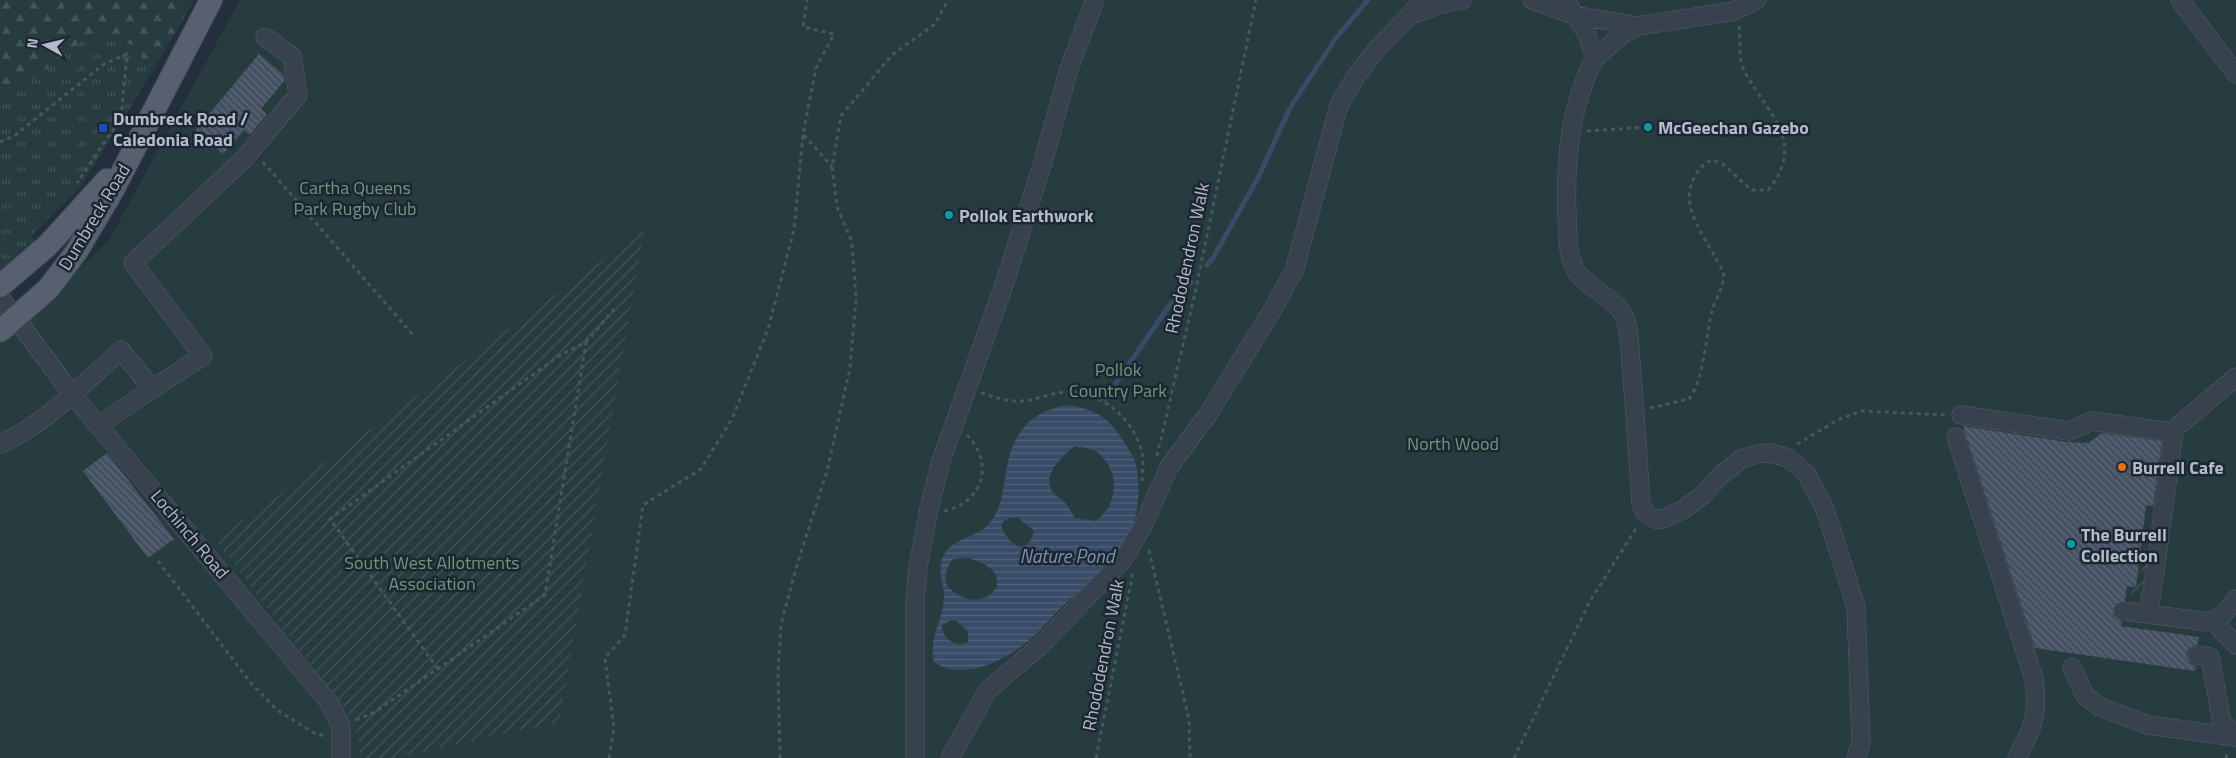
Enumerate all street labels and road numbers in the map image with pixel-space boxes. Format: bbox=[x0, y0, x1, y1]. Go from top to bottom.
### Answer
street label: Dumbreck Road bbox=[51, 159, 137, 275]
street label: Rhododendron Walk bbox=[1158, 180, 1216, 336]
street label: Lochinch Road bbox=[144, 483, 236, 585]
street label: Rhododendron Walk bbox=[1075, 577, 1131, 733]

